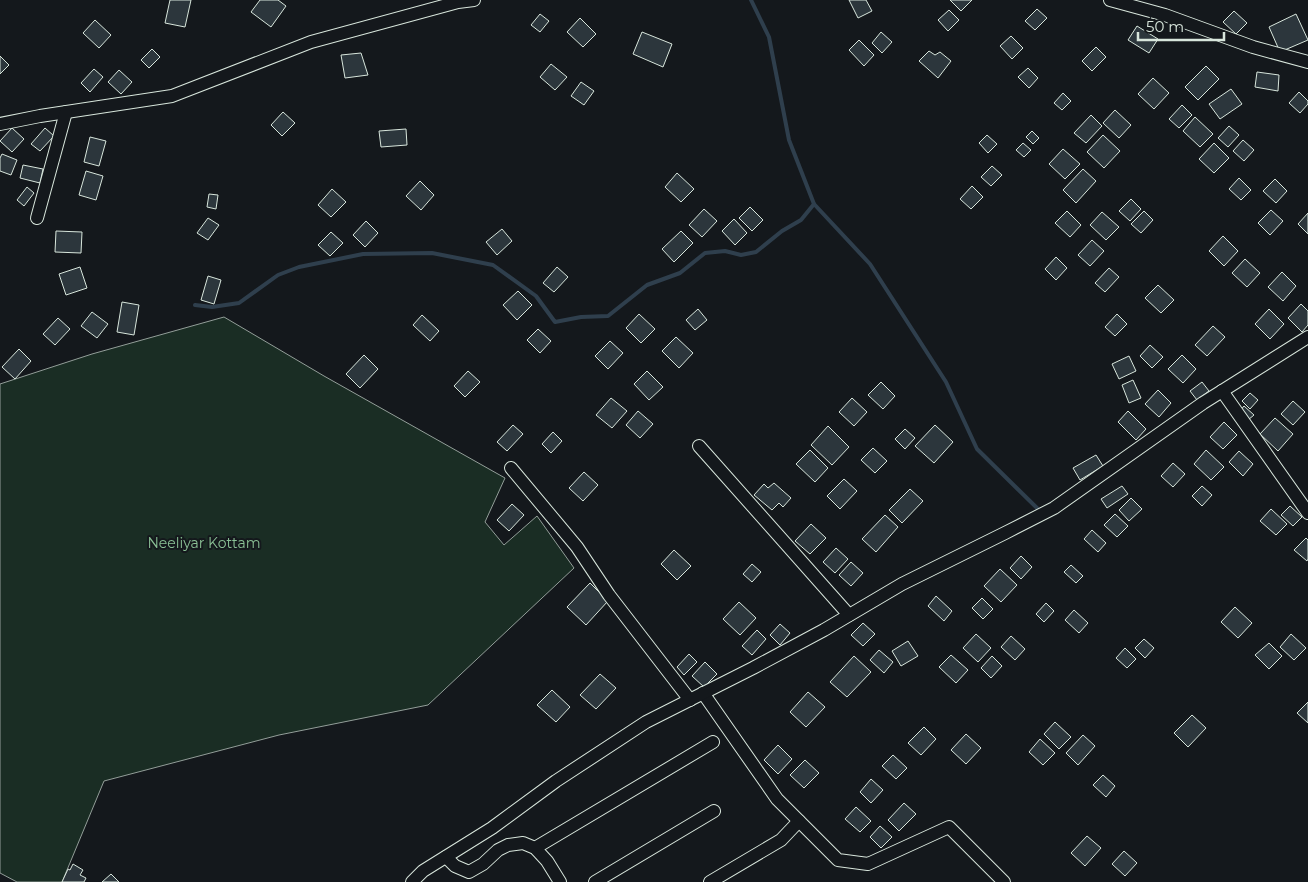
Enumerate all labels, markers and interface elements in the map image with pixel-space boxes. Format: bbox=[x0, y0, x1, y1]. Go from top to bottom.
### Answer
scale bar bbox=[1138, 10, 1224, 42]
text: 50 m bbox=[1146, 17, 1184, 36]
park label: Neeliyar Kottam bbox=[147, 534, 261, 552]

